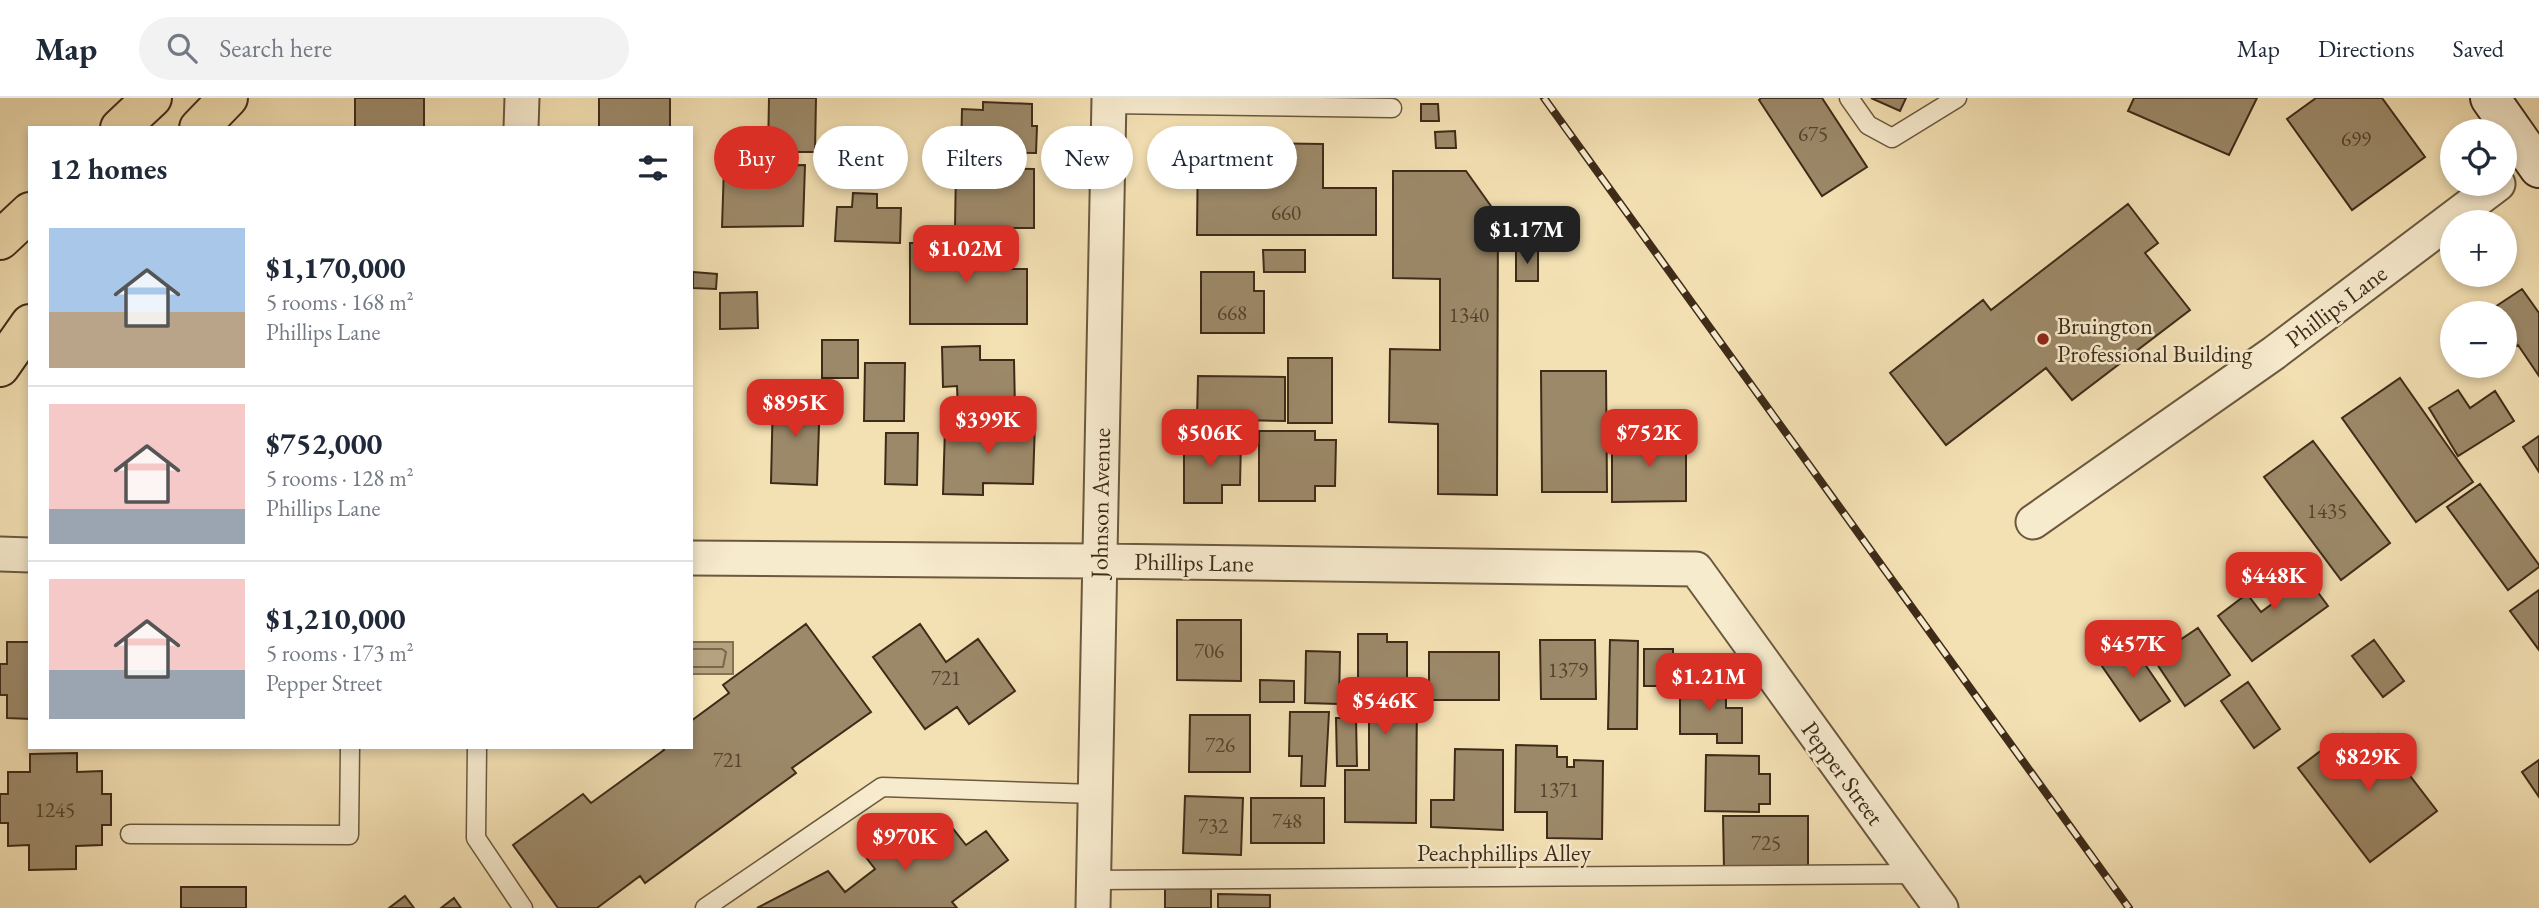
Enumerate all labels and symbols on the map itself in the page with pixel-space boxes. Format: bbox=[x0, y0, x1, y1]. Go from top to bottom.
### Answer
house number: 675 bbox=[1798, 120, 1828, 147]
house number: 699 bbox=[2341, 125, 2371, 152]
house number: 660 bbox=[1271, 199, 1301, 226]
pin: $1.17M bbox=[1470, 206, 1584, 266]
pin: $1.02M bbox=[909, 226, 1023, 285]
street label: Phillips Lane bbox=[2279, 258, 2393, 354]
house number: 668 bbox=[1217, 299, 1247, 326]
house number: 1340 bbox=[1449, 301, 1489, 328]
place label: Bruington Professional Building bbox=[2057, 310, 2253, 369]
marker: Bruington Professional Building bbox=[2035, 331, 2051, 347]
pin: $895K bbox=[746, 380, 844, 439]
pin: $399K bbox=[939, 396, 1037, 456]
pin: $506K bbox=[1161, 410, 1259, 469]
pin: $752K bbox=[1600, 410, 1698, 469]
street label: Johnson Avenue bbox=[1083, 427, 1117, 581]
house number: 1435 bbox=[2307, 497, 2347, 524]
street label: Phillips Lane bbox=[1134, 545, 1254, 579]
pin: $448K bbox=[2225, 552, 2323, 612]
pin: $457K bbox=[2084, 620, 2182, 680]
house number: 706 bbox=[1194, 637, 1224, 664]
pin: $1.21M bbox=[1652, 654, 1766, 713]
house number: 1379 bbox=[1548, 656, 1588, 683]
house number: 721 bbox=[931, 664, 961, 691]
pin: $546K bbox=[1336, 678, 1434, 737]
street label: Pepper Street bbox=[1795, 715, 1891, 832]
house number: 726 bbox=[1205, 731, 1235, 758]
pin: $829K bbox=[2319, 734, 2417, 793]
house number: 721 bbox=[713, 746, 743, 773]
house number: 1371 bbox=[1539, 776, 1579, 803]
house number: 1245 bbox=[35, 796, 75, 823]
house number: 748 bbox=[1272, 807, 1302, 834]
house number: 732 bbox=[1198, 812, 1228, 839]
pin: $970K bbox=[856, 814, 954, 873]
house number: 725 bbox=[1751, 829, 1781, 856]
street label: Peachphillips Alley bbox=[1417, 837, 1591, 868]

